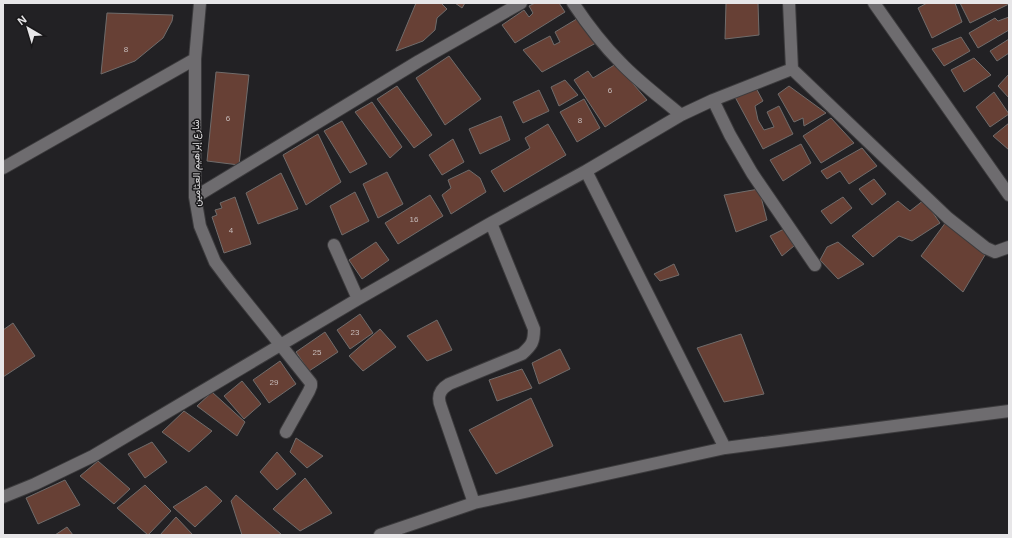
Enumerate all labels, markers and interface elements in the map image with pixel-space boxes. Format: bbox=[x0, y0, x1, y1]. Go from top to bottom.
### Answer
north arrow bbox=[8, 8, 48, 48]
text: N bbox=[15, 13, 29, 27]
house number: 8 bbox=[124, 45, 129, 54]
house number: 6 bbox=[608, 86, 613, 95]
house number: 6 bbox=[226, 114, 231, 123]
house number: 8 bbox=[578, 116, 583, 125]
street label: شارع إبراهيم العثامين bbox=[190, 119, 203, 207]
house number: 16 bbox=[410, 215, 419, 224]
house number: 4 bbox=[229, 226, 234, 235]
house number: 23 bbox=[351, 328, 360, 337]
house number: 25 bbox=[313, 348, 322, 357]
house number: 29 bbox=[270, 378, 279, 387]

